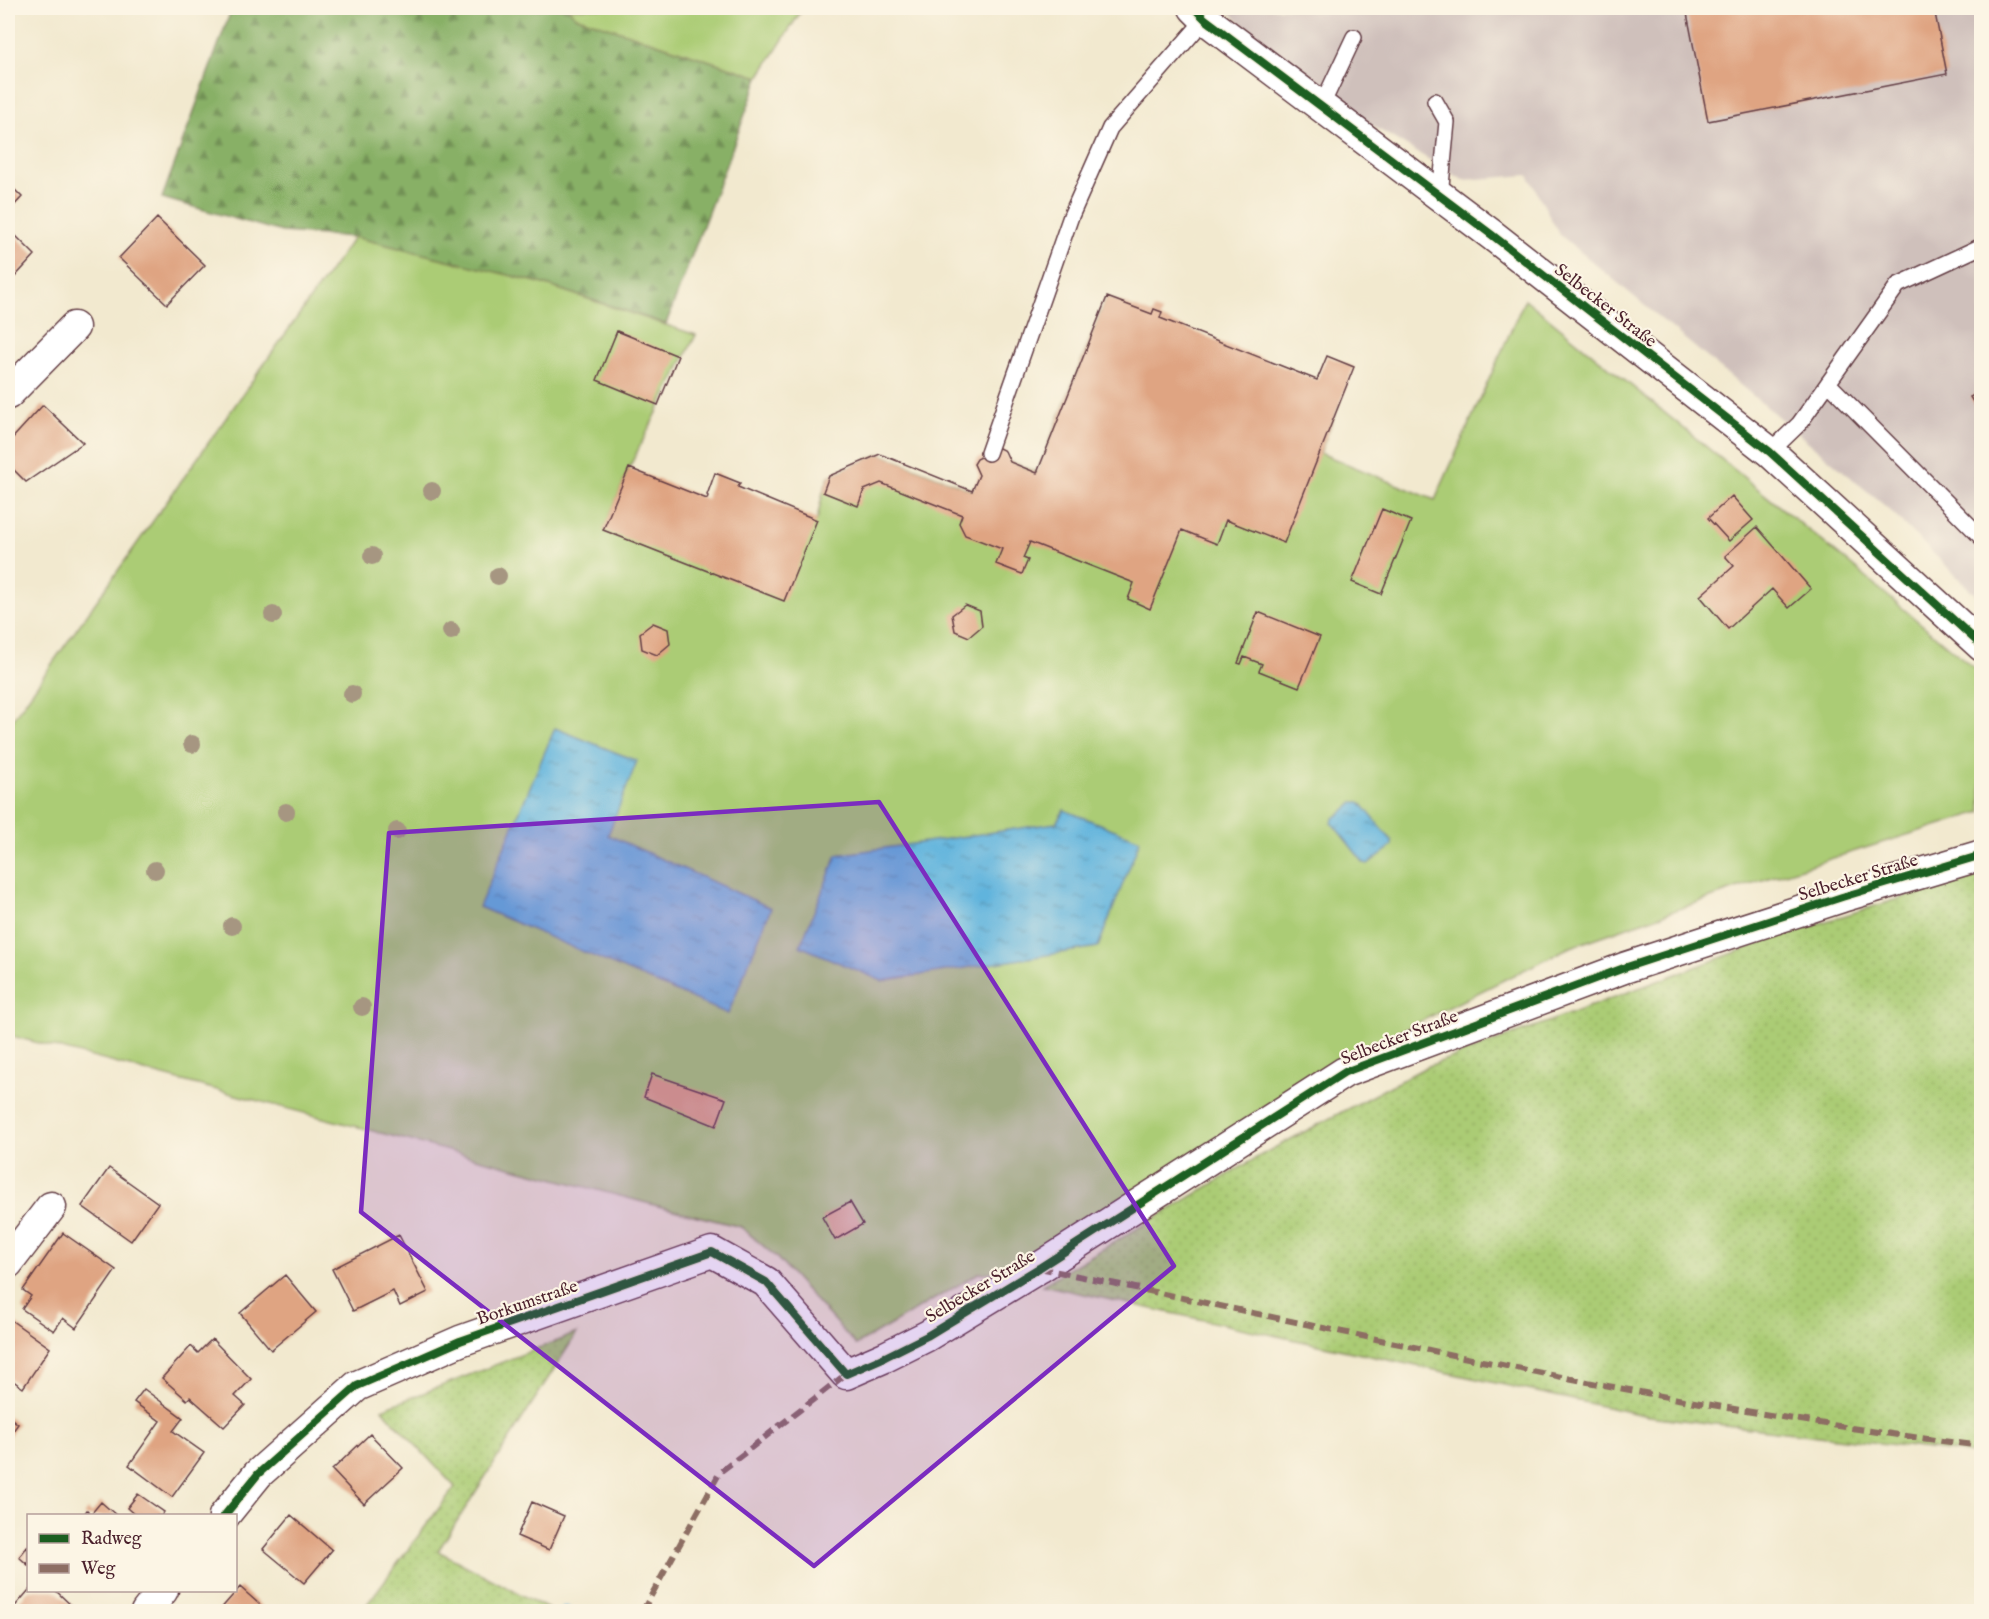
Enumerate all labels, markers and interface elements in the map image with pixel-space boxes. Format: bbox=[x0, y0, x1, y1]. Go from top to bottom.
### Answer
street label: Selbecker Straße bbox=[1549, 259, 1661, 353]
street label: Selbecker Straße bbox=[1796, 849, 1921, 908]
street label: Selbecker Straße bbox=[1338, 1006, 1461, 1071]
street label: Selbecker Straße bbox=[922, 1246, 1040, 1329]
street label: Borkumstraße bbox=[474, 1275, 581, 1331]
legend bbox=[27, 1514, 237, 1592]
text: Radweg bbox=[81, 1528, 142, 1551]
text: Weg bbox=[81, 1558, 116, 1581]

